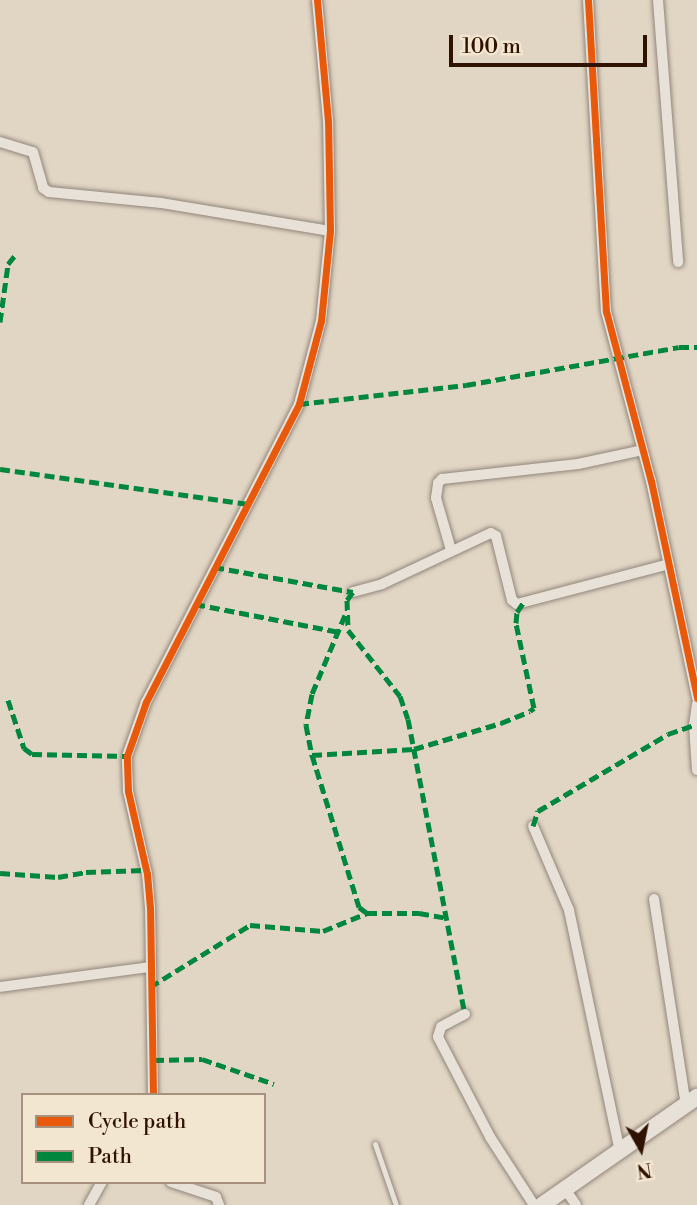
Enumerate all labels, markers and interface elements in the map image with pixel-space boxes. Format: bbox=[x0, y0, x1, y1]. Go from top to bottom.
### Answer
scale bar bbox=[452, 21, 650, 65]
text: 100 m bbox=[462, 34, 521, 60]
legend bbox=[21, 1093, 266, 1184]
text: Cycle path bbox=[88, 1109, 186, 1135]
north arrow bbox=[606, 1114, 676, 1184]
text: Path bbox=[88, 1144, 132, 1170]
text: N bbox=[635, 1157, 654, 1183]

